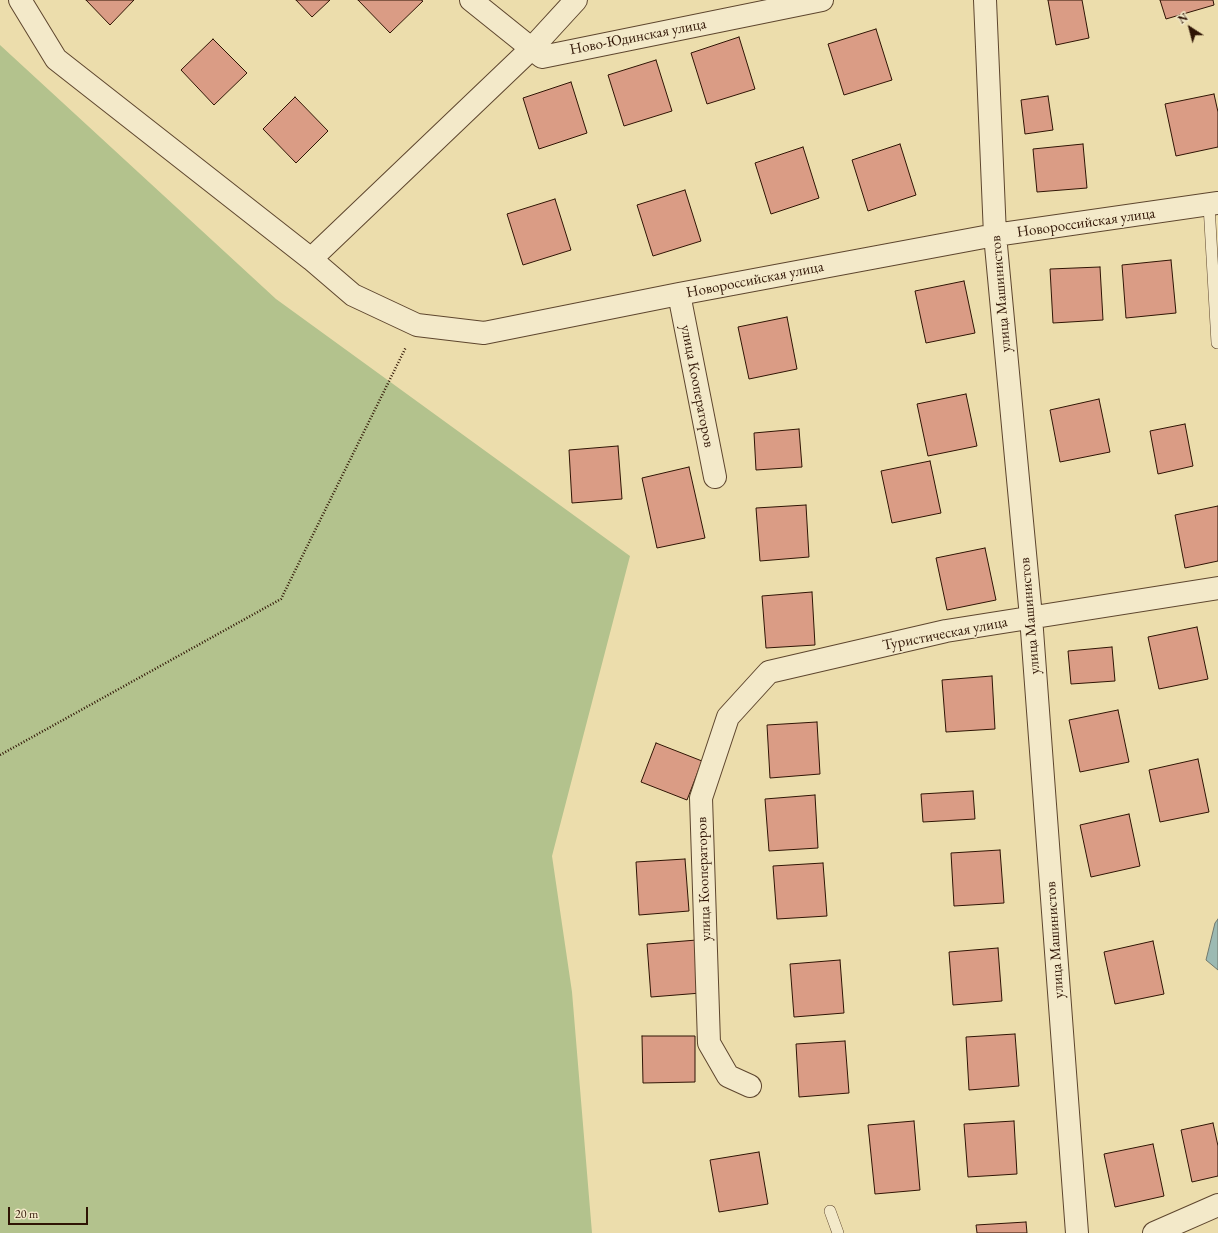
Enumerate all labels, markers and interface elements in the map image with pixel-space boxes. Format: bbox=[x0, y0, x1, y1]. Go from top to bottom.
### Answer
north arrow bbox=[1170, 8, 1210, 48]
text: N bbox=[1175, 10, 1191, 27]
street label: Ново-Юдинская улица bbox=[568, 15, 708, 59]
street label: Новороссийская улица bbox=[1016, 204, 1156, 242]
street label: улица Машинистов bbox=[987, 235, 1015, 353]
street label: Новороссийская улица bbox=[685, 258, 825, 302]
street label: улица Кооператоров bbox=[676, 323, 718, 449]
street label: улица Машинистов bbox=[1016, 557, 1044, 675]
street label: Туристическая улица bbox=[881, 613, 1009, 655]
street label: улица Кооператоров bbox=[693, 816, 715, 942]
street label: улица Машинистов bbox=[1042, 881, 1068, 999]
scale bar bbox=[10, 1199, 90, 1225]
text: 20 m bbox=[15, 1206, 38, 1222]

